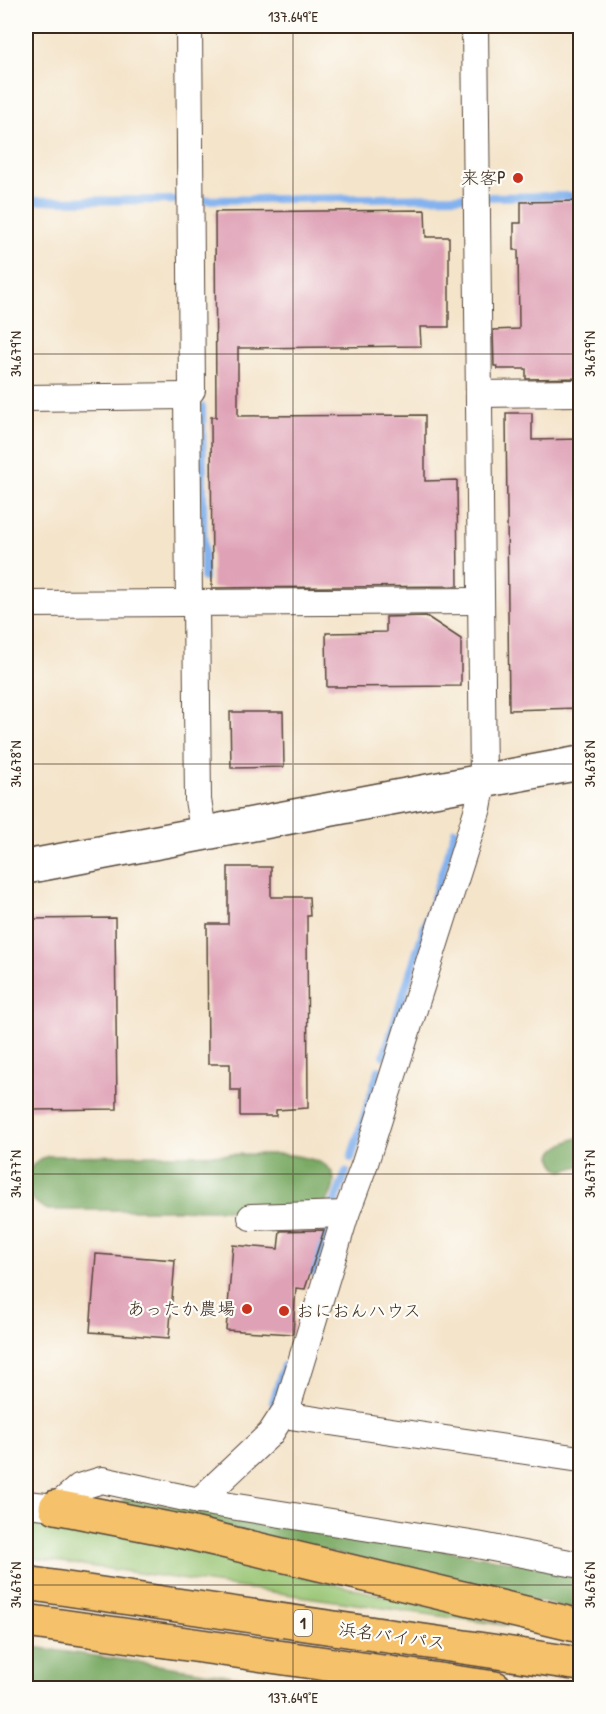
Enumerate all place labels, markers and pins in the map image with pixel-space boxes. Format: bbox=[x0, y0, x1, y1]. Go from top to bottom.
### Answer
place label: 来客P bbox=[461, 165, 506, 190]
marker: 来客P bbox=[511, 171, 525, 185]
place label: あったか農場 bbox=[127, 1296, 235, 1321]
place label: おにおんハウス bbox=[296, 1298, 421, 1323]
marker: あったか農場 bbox=[240, 1302, 254, 1316]
marker: おにおんハウス bbox=[277, 1304, 291, 1318]

